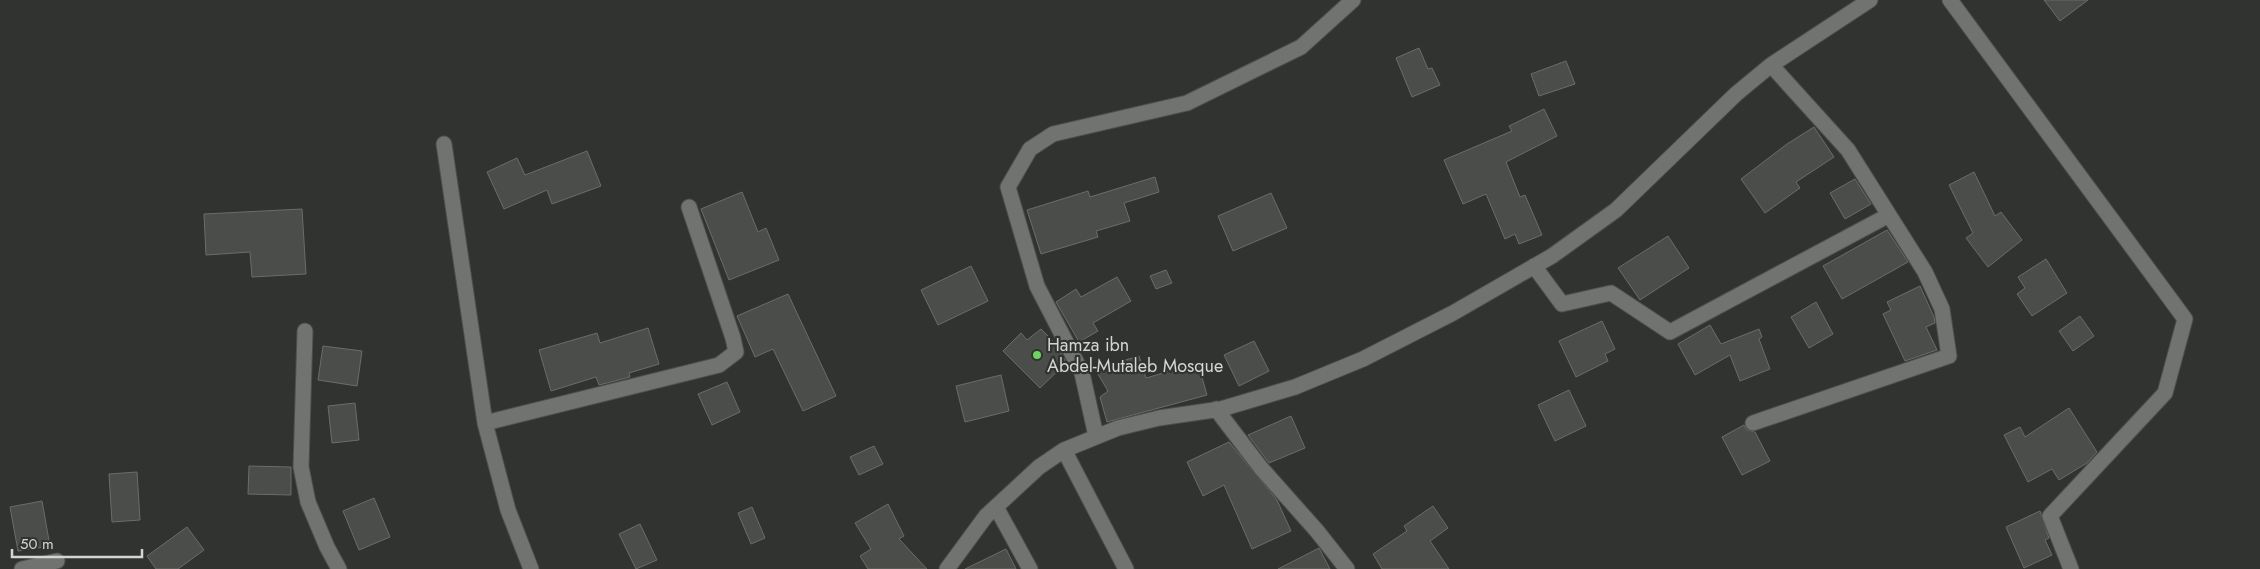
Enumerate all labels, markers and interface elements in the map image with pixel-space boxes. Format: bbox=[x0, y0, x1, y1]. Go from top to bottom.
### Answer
place label: Hamza ibn Abdel-Mutaleb Mosque bbox=[1047, 332, 1223, 379]
marker: Hamza ibn Abdel-Mutaleb Mosque bbox=[1031, 349, 1043, 361]
scale bar bbox=[12, 526, 142, 558]
text: 50 m bbox=[20, 533, 54, 555]

